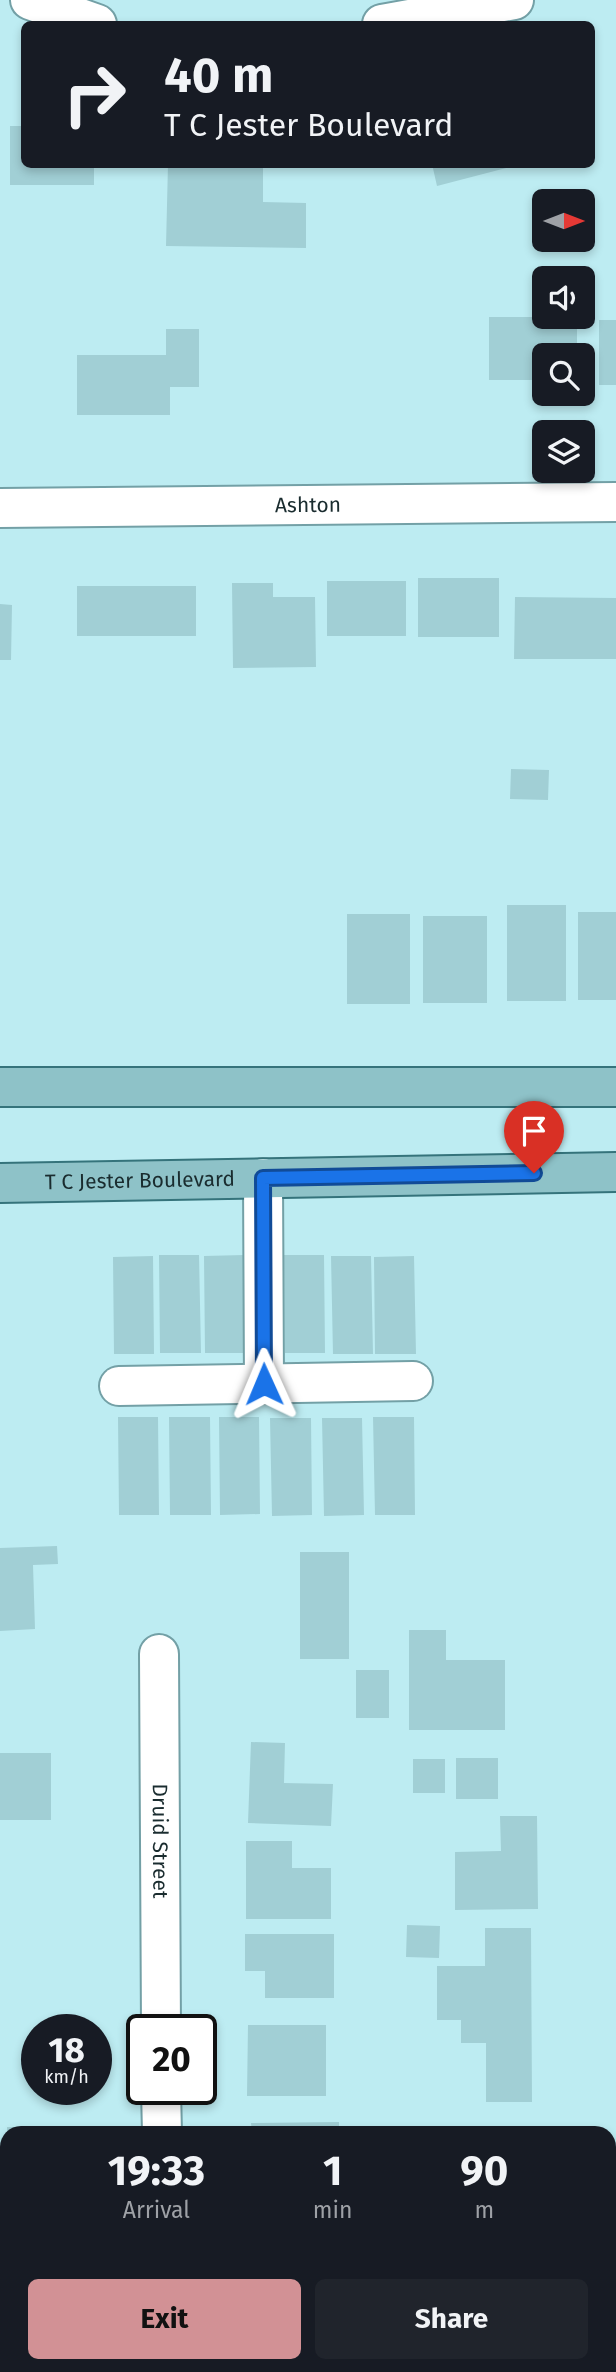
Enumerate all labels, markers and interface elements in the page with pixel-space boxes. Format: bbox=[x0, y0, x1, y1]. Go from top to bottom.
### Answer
text: 40 m bbox=[164, 46, 273, 105]
icon: right bbox=[49, 49, 140, 140]
text: T C Jester Boulevard bbox=[164, 106, 453, 144]
north arrow bbox=[532, 189, 595, 252]
map controls bbox=[532, 189, 595, 483]
button: sound bbox=[532, 266, 595, 329]
button: search bbox=[532, 343, 595, 406]
button: layers bbox=[532, 420, 595, 483]
street label: Ashton bbox=[275, 492, 341, 518]
pin bbox=[504, 1101, 564, 1173]
icon: arrive bbox=[515, 1112, 553, 1150]
street label: T C Jester Boulevard bbox=[45, 1166, 235, 1195]
position arrow bbox=[227, 1347, 301, 1421]
street label: Druid Street bbox=[147, 1783, 173, 1899]
speed limit sign: 20 bbox=[126, 2014, 217, 2105]
text: 18 bbox=[48, 2029, 85, 2071]
text: km/h bbox=[44, 2066, 89, 2088]
text: 19:33 bbox=[108, 2146, 205, 2196]
text: 1 bbox=[323, 2146, 342, 2196]
text: 90 bbox=[460, 2146, 508, 2196]
text: Arrival bbox=[123, 2196, 190, 2224]
text: min bbox=[313, 2196, 353, 2224]
text: m bbox=[474, 2196, 494, 2224]
button: Exit bbox=[28, 2279, 301, 2359]
button: Share bbox=[315, 2279, 588, 2359]

